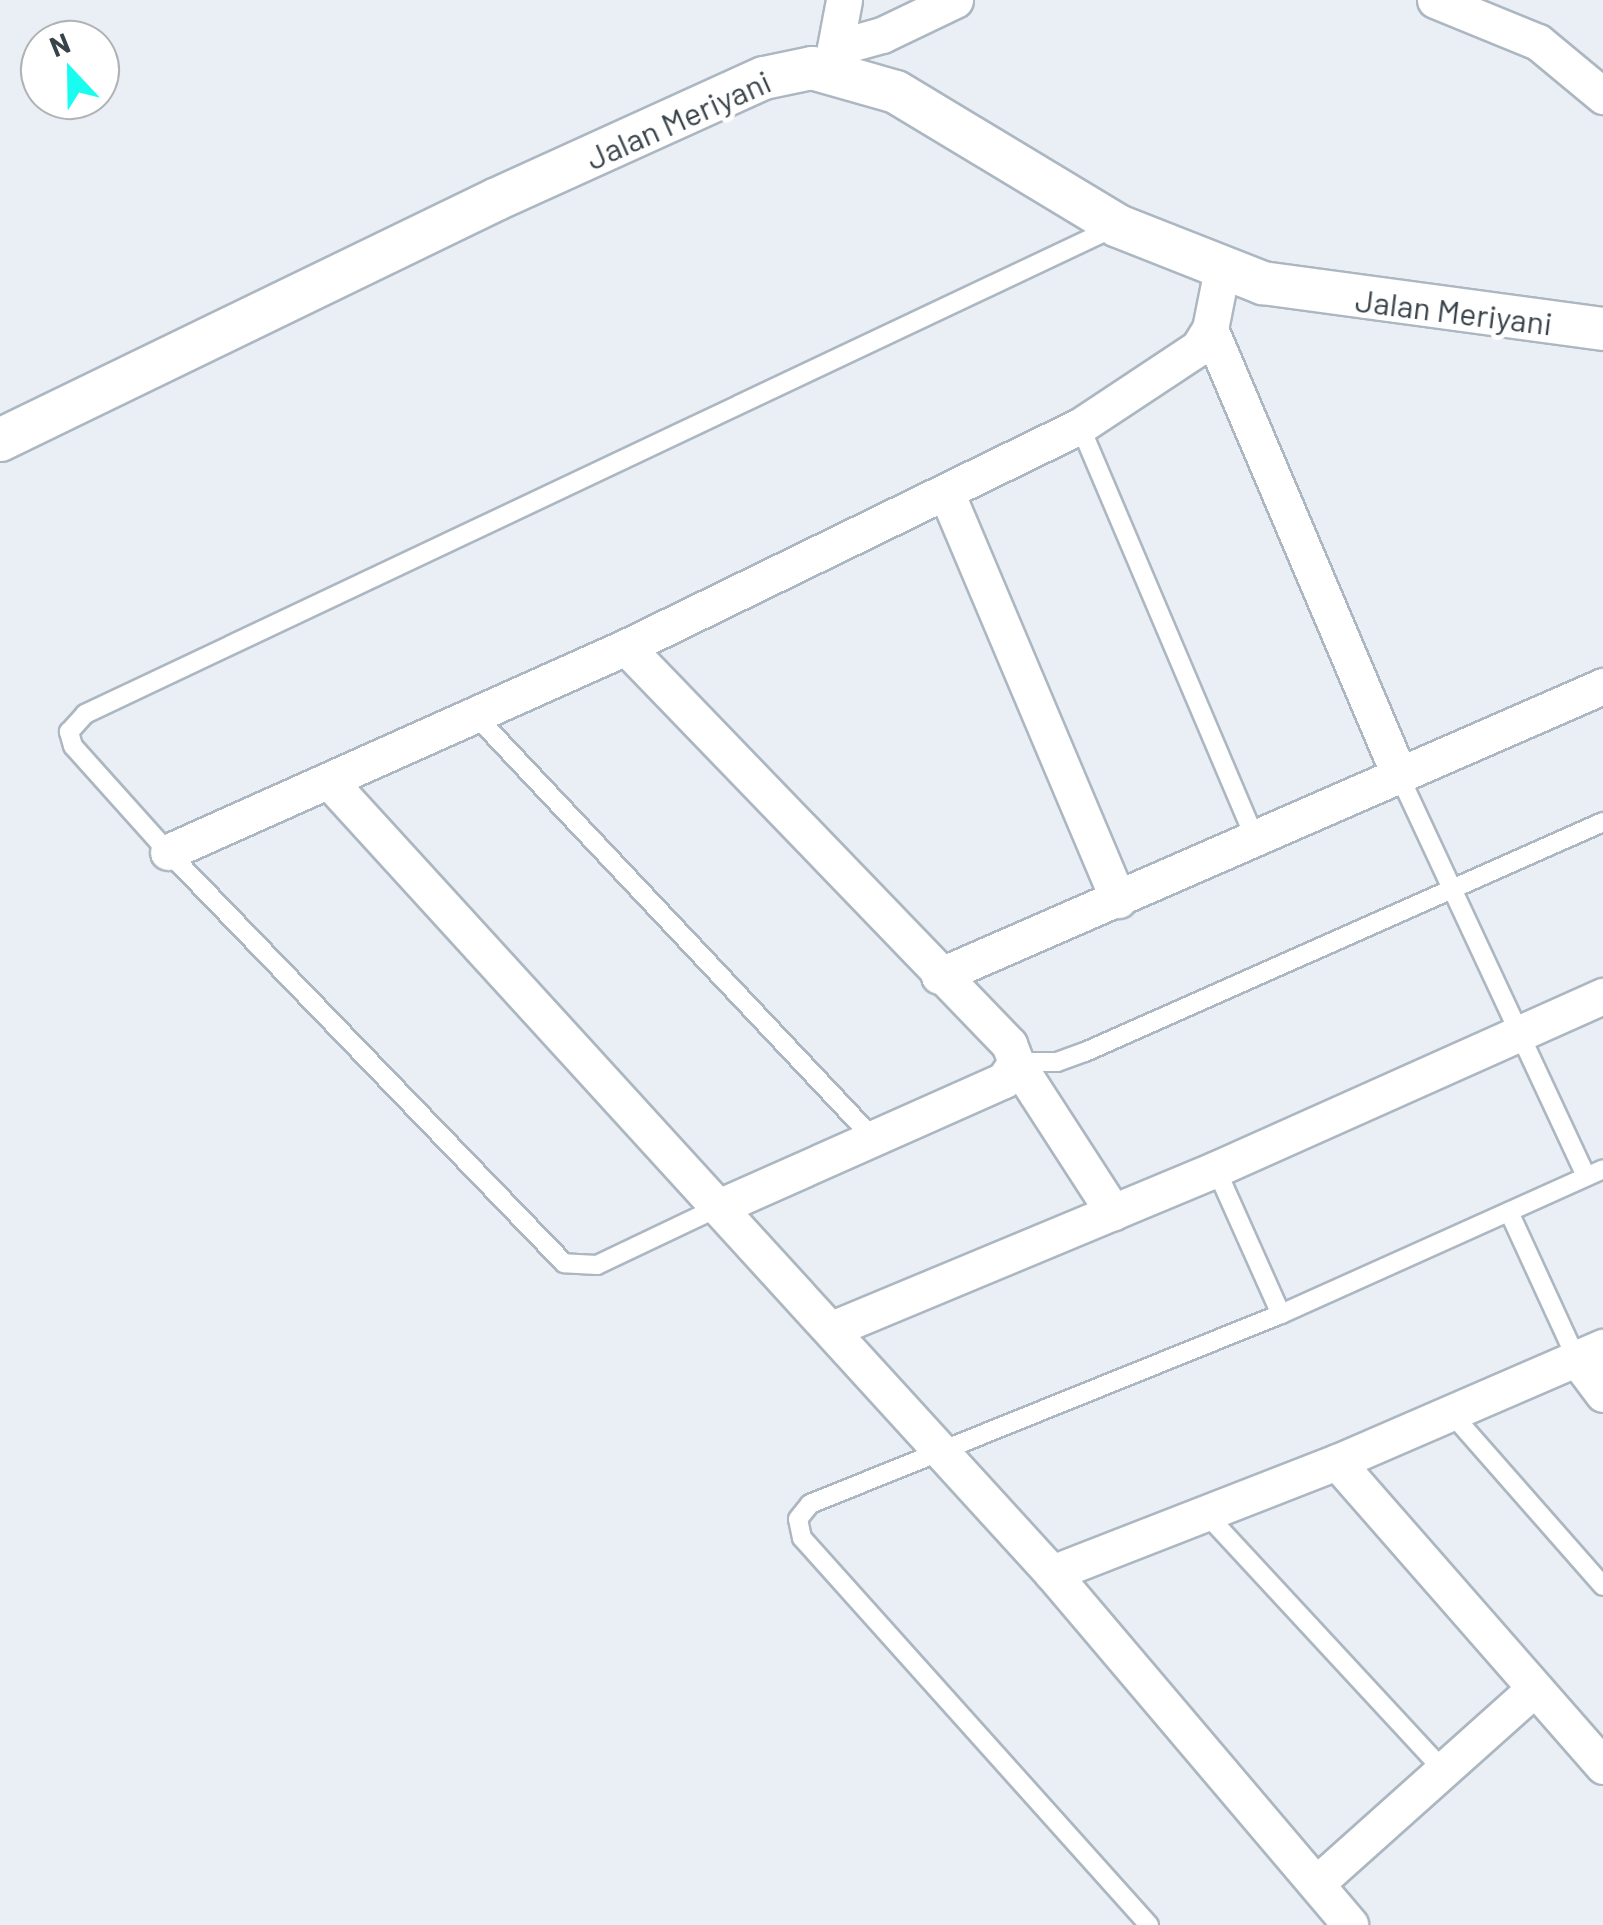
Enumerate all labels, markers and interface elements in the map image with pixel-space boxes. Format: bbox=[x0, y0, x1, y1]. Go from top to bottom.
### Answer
north arrow bbox=[20, 20, 120, 120]
text: N bbox=[45, 25, 75, 63]
street label: Jalan Meriyani bbox=[580, 61, 776, 177]
street label: Jalan Meriyani bbox=[1353, 280, 1555, 342]

